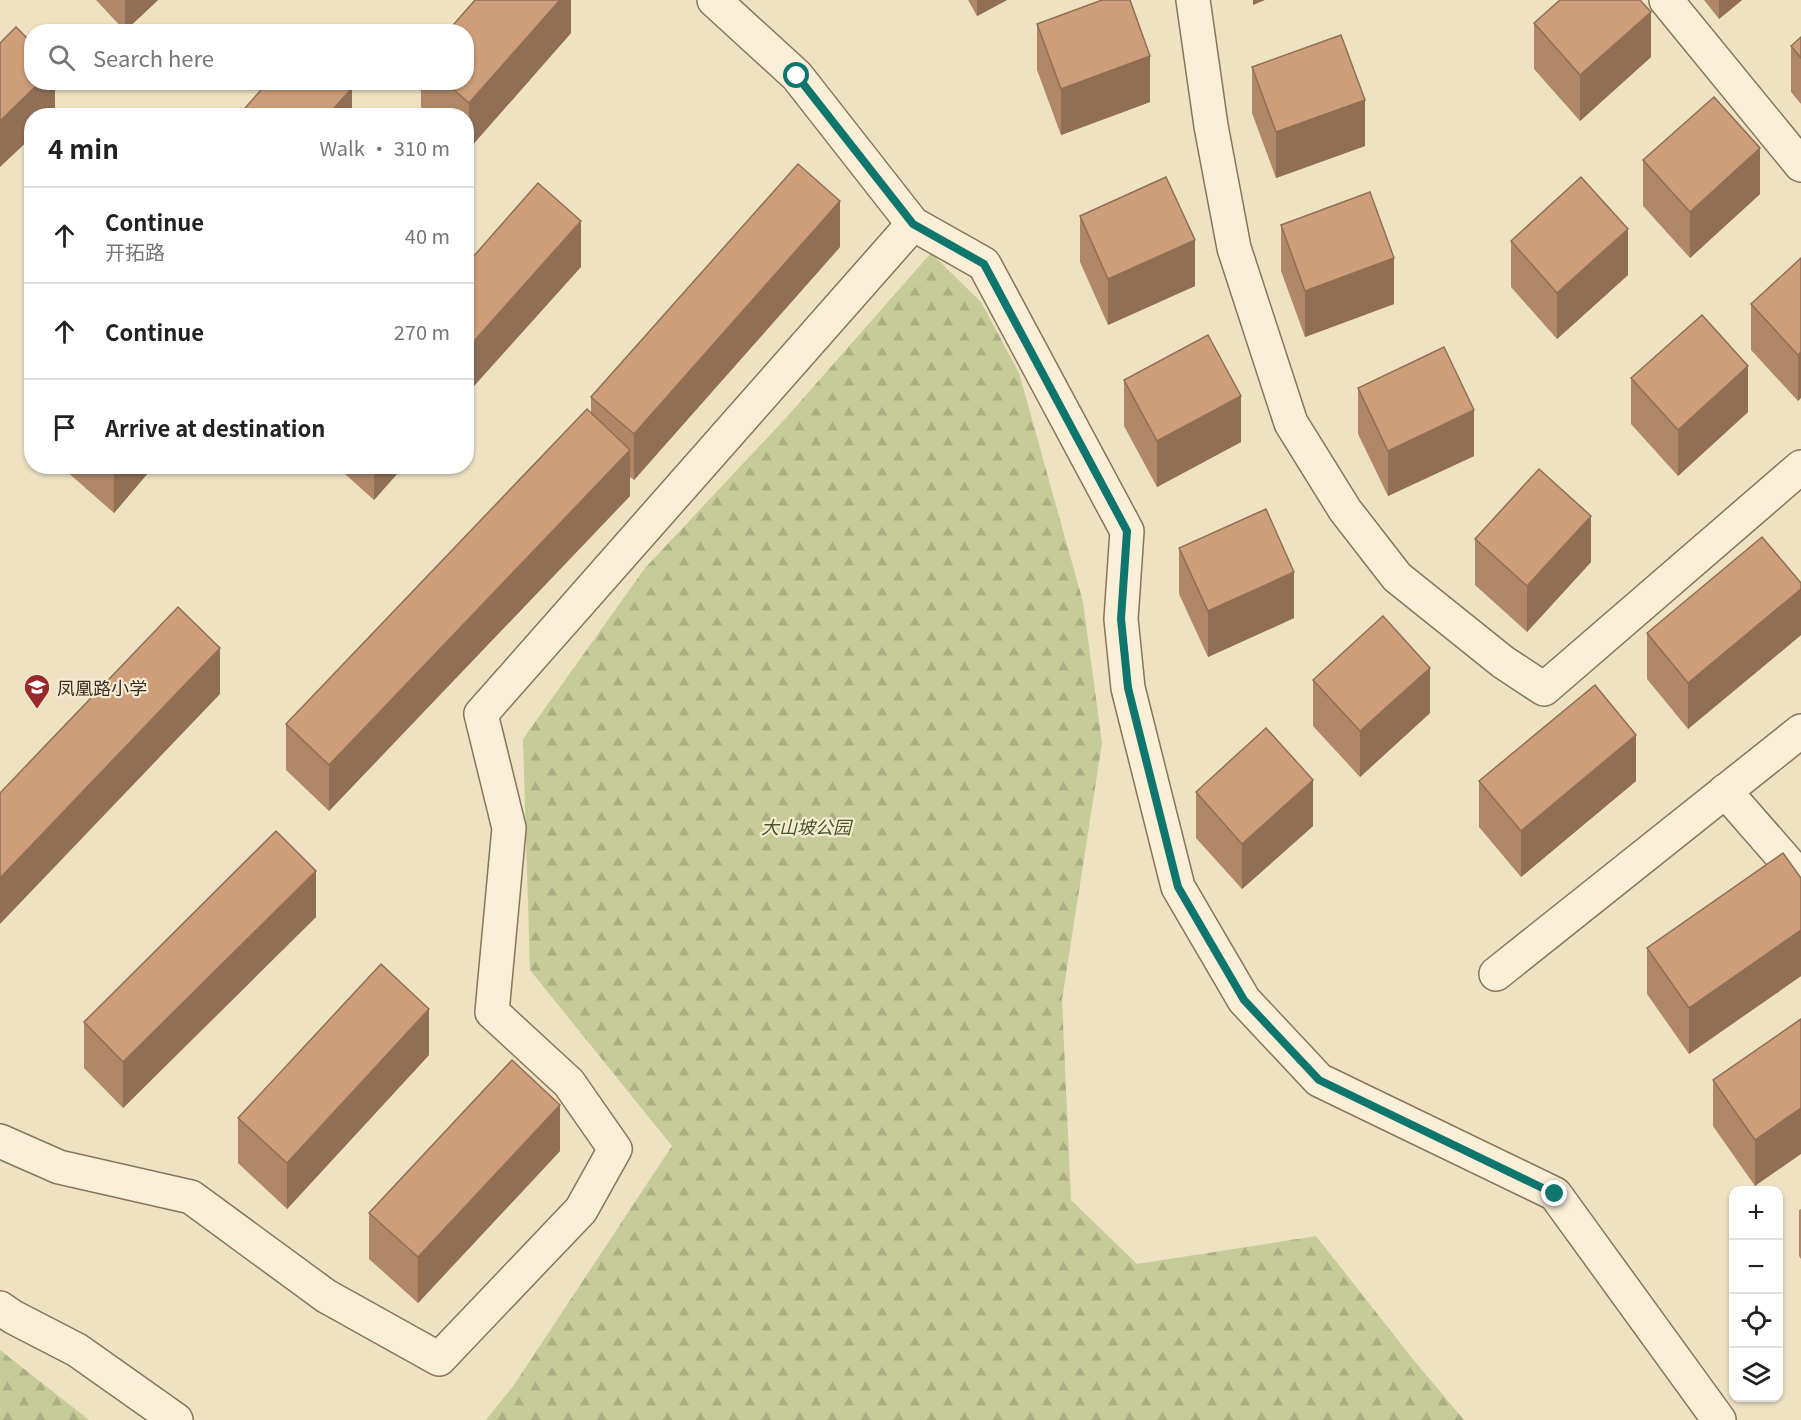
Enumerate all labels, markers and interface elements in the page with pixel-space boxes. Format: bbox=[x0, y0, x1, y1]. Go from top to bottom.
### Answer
search box bbox=[24, 24, 474, 90]
icon: search bbox=[45, 41, 78, 74]
text: Search here bbox=[93, 41, 214, 73]
route start bbox=[783, 62, 809, 88]
text: 4 min bbox=[48, 129, 119, 166]
text: Walk · 310 m bbox=[320, 133, 450, 162]
text: Continue bbox=[105, 205, 204, 237]
icon: ahead bbox=[48, 219, 81, 252]
text: 40 m bbox=[405, 221, 450, 250]
text: 开拓路 bbox=[105, 237, 165, 266]
icon: ahead bbox=[48, 315, 81, 348]
text: Continue bbox=[105, 315, 204, 347]
text: 270 m bbox=[394, 317, 450, 346]
icon: arrive bbox=[48, 411, 81, 444]
text: Arrive at destination bbox=[105, 411, 325, 443]
school or university icon: 凤凰路小学 bbox=[22, 672, 52, 710]
place label: 凤凰路小学 bbox=[57, 674, 147, 700]
park label: 大山坡公园 bbox=[761, 813, 854, 839]
route end bbox=[1541, 1180, 1567, 1206]
map controls bbox=[1729, 1186, 1783, 1402]
button: + bbox=[1729, 1186, 1783, 1240]
button: − bbox=[1729, 1240, 1783, 1294]
button: locate bbox=[1729, 1294, 1783, 1348]
button: layers bbox=[1729, 1348, 1783, 1402]

